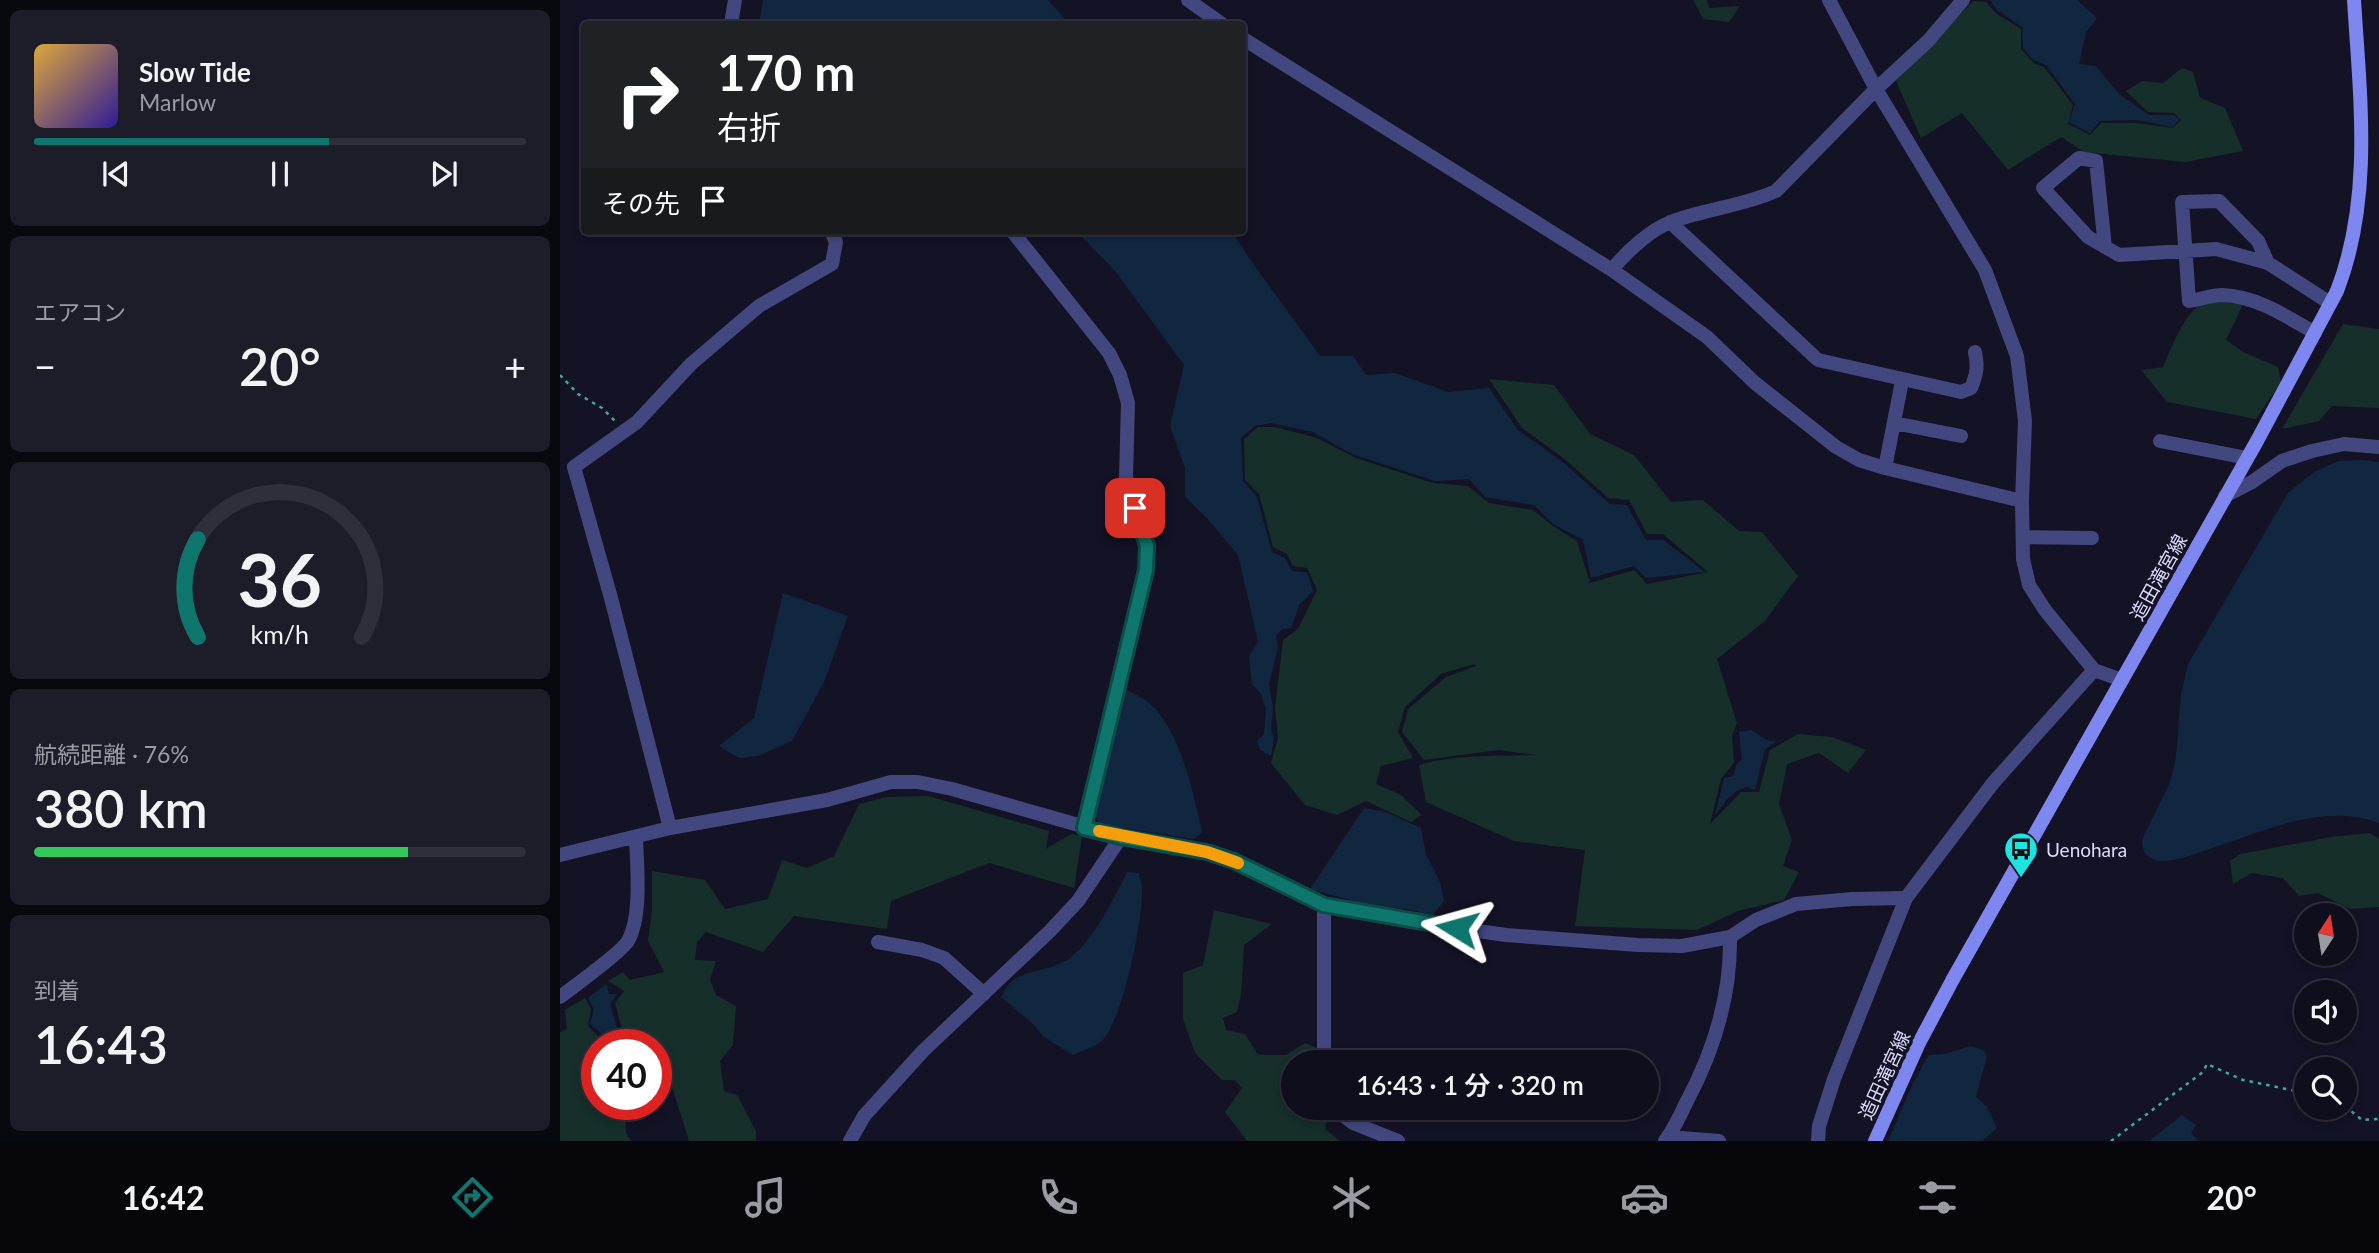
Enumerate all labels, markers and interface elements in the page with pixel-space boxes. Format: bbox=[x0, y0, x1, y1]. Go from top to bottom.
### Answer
text: 170 m bbox=[717, 43, 855, 101]
icon: right bbox=[602, 49, 693, 140]
text: Slow Tide bbox=[139, 56, 251, 88]
text: Marlow bbox=[139, 88, 216, 116]
text: 右折 bbox=[717, 107, 781, 146]
icon: previous bbox=[97, 155, 135, 193]
icon: pause bbox=[261, 155, 299, 193]
icon: next bbox=[425, 155, 463, 193]
icon: arrive bbox=[694, 182, 732, 220]
text: その先 bbox=[602, 187, 680, 219]
text: エアコン bbox=[34, 298, 126, 326]
text: 20° bbox=[239, 335, 321, 397]
text: − bbox=[34, 343, 56, 389]
text: + bbox=[504, 343, 526, 389]
pin bbox=[1105, 478, 1165, 538]
icon: arrive bbox=[1116, 489, 1154, 527]
street label: 造田滝宮線 bbox=[2125, 530, 2191, 624]
text: 36 bbox=[238, 535, 322, 623]
text: km/h bbox=[251, 618, 309, 648]
text: 航続距離 · 76% bbox=[34, 740, 189, 768]
text: 380 km bbox=[34, 777, 208, 839]
bus stop icon: Uenohara bbox=[2002, 830, 2040, 879]
place label: Uenohara bbox=[2046, 838, 2127, 861]
position arrow bbox=[1420, 891, 1494, 965]
north arrow bbox=[2294, 903, 2357, 966]
map controls bbox=[2294, 903, 2357, 1120]
text: 到着 bbox=[34, 976, 80, 1004]
button: sound bbox=[2294, 980, 2357, 1043]
text: 16:43 bbox=[34, 1013, 168, 1075]
street label: 造田滝宮線 bbox=[1853, 1027, 1915, 1123]
speed limit sign: 40 bbox=[581, 1029, 672, 1120]
button: search bbox=[2294, 1057, 2357, 1120]
text: 16:43 · 1 分 · 320 m bbox=[1356, 1069, 1584, 1101]
icon: directions bbox=[448, 1173, 497, 1222]
icon: music bbox=[741, 1173, 790, 1222]
icon: phone bbox=[1034, 1173, 1083, 1222]
icon: climate bbox=[1327, 1173, 1376, 1222]
icon: car bbox=[1620, 1173, 1669, 1222]
icon: filters bbox=[1913, 1173, 1962, 1222]
text: 16:42 bbox=[122, 1178, 204, 1217]
text: 20° bbox=[2206, 1178, 2257, 1217]

